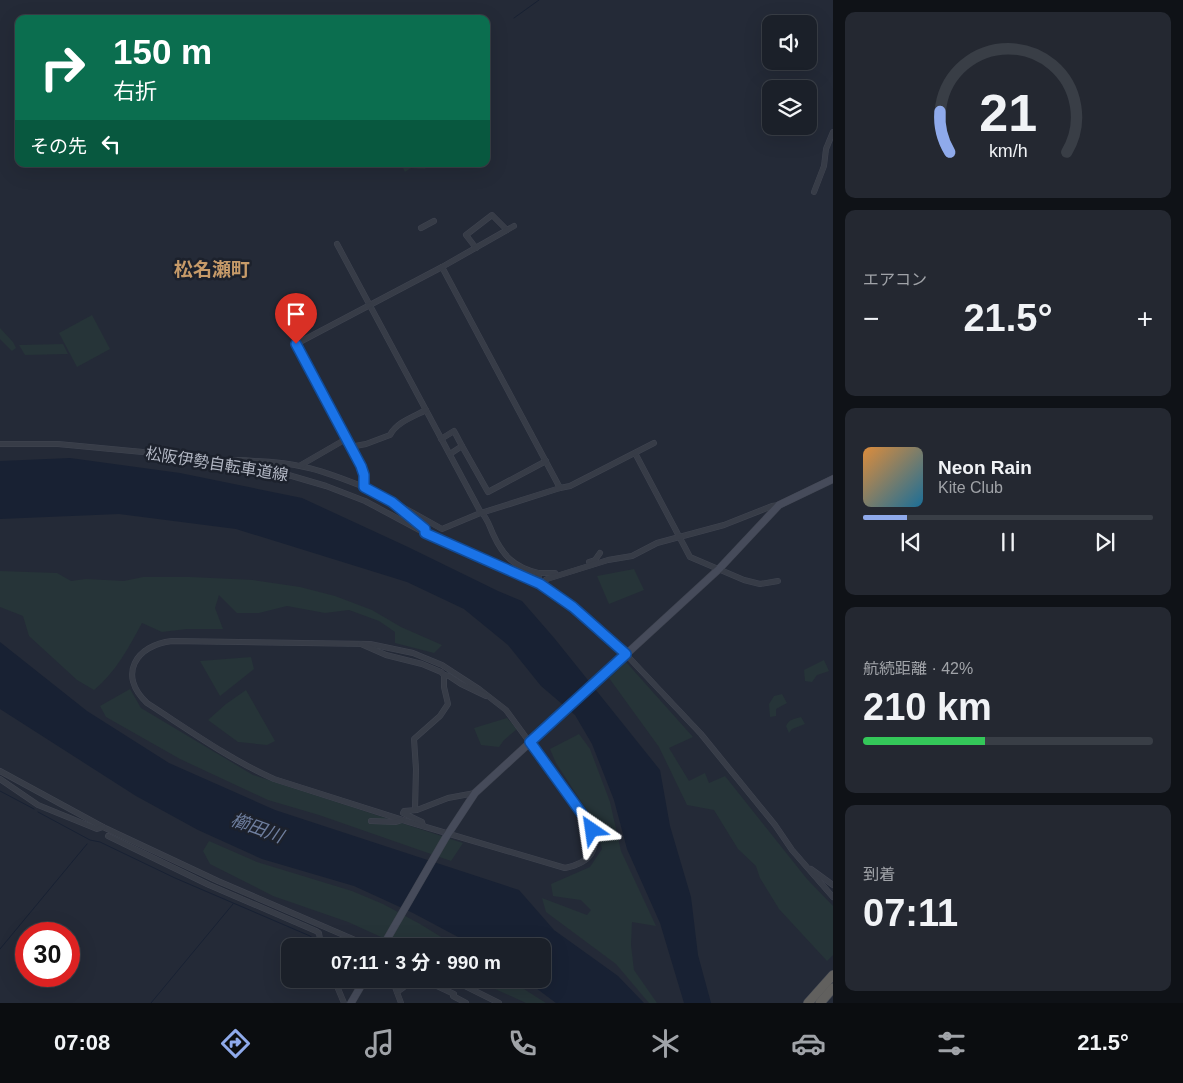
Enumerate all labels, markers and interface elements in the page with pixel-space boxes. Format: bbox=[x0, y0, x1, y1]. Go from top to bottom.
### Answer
map controls bbox=[762, 15, 817, 135]
button: sound bbox=[762, 15, 817, 70]
text: 150 m bbox=[113, 32, 212, 71]
icon: right bbox=[30, 35, 95, 100]
text: 右折 bbox=[113, 79, 157, 104]
button: layers bbox=[762, 80, 817, 135]
text: 21 bbox=[979, 84, 1037, 142]
icon: left bbox=[97, 130, 125, 158]
text: その先 bbox=[30, 136, 87, 157]
text: km/h bbox=[989, 141, 1027, 161]
district label: 松名瀬町 bbox=[174, 259, 250, 280]
text: エアコン bbox=[863, 271, 927, 288]
pin bbox=[275, 293, 317, 344]
text: 21.5° bbox=[963, 297, 1053, 339]
icon: arrive bbox=[282, 300, 310, 328]
text: − bbox=[863, 303, 879, 334]
text: + bbox=[1137, 303, 1153, 334]
street label: 松阪伊勢自転車道線 bbox=[145, 444, 289, 484]
text: Neon Rain bbox=[938, 457, 1032, 478]
text: Kite Club bbox=[938, 479, 1003, 496]
icon: previous bbox=[897, 528, 925, 556]
icon: pause bbox=[994, 528, 1022, 556]
icon: next bbox=[1091, 528, 1119, 556]
text: 航続距離 · 42% bbox=[863, 660, 973, 677]
text: 210 km bbox=[863, 686, 992, 728]
position arrow bbox=[565, 803, 617, 855]
water label: 櫛田川 bbox=[228, 809, 288, 847]
text: 到着 bbox=[863, 866, 895, 883]
text: 07:11 bbox=[863, 892, 958, 934]
speed limit sign: 30 bbox=[15, 922, 80, 987]
text: 07:11 · 3 分 · 990 m bbox=[331, 952, 501, 973]
icon: directions bbox=[218, 1026, 253, 1061]
icon: music bbox=[362, 1026, 397, 1061]
icon: phone bbox=[505, 1026, 540, 1061]
icon: climate bbox=[648, 1026, 683, 1061]
icon: car bbox=[791, 1026, 826, 1061]
icon: filters bbox=[934, 1026, 969, 1061]
text: 07:08 bbox=[54, 1030, 110, 1055]
text: 21.5° bbox=[1077, 1030, 1129, 1055]

